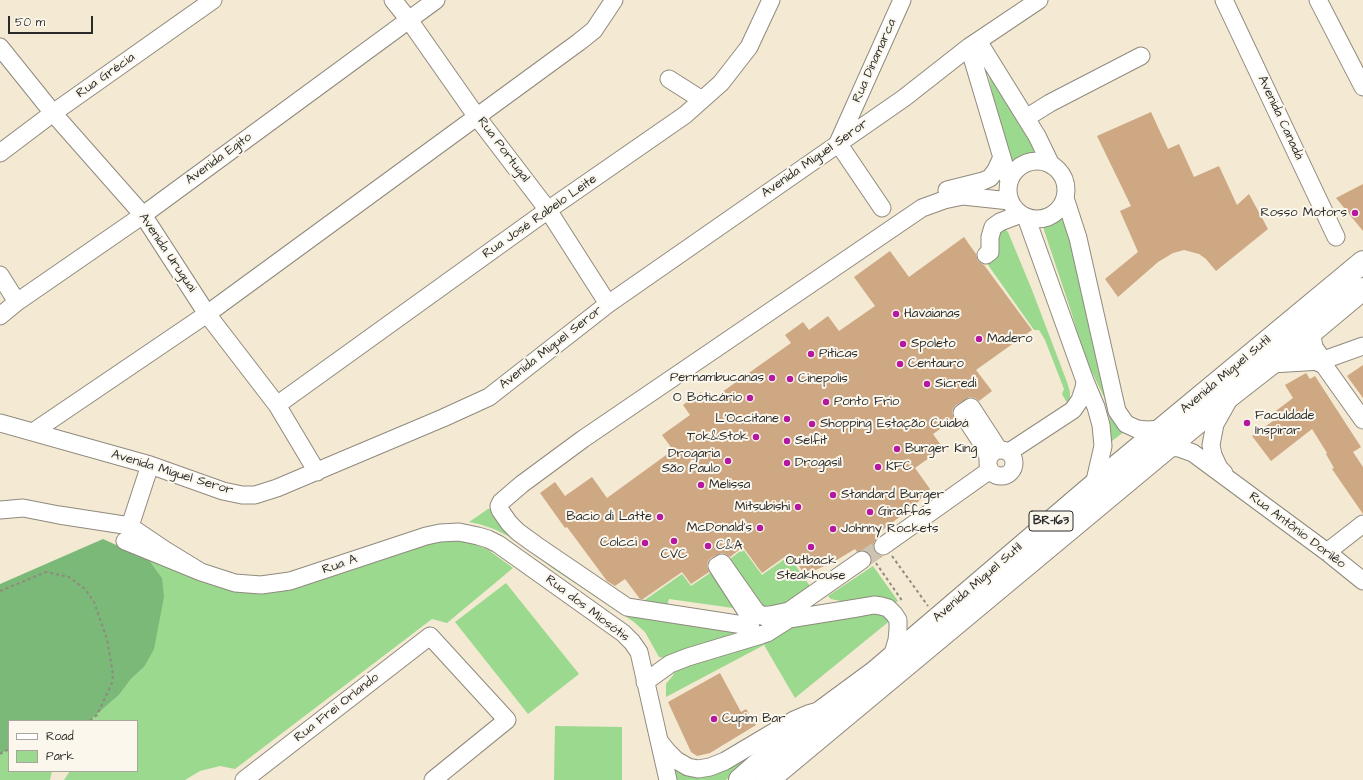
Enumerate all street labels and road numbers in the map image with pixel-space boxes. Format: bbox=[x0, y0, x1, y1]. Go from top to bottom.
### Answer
street label: Rua Dinamarca bbox=[850, 17, 900, 105]
street label: Rua Grécia bbox=[74, 50, 138, 102]
street label: Avenida Canadá bbox=[1254, 73, 1306, 163]
street label: Rua Portugal bbox=[473, 114, 533, 186]
street label: Avenida Miguel Seror bbox=[759, 116, 871, 202]
street label: Avenida Egito bbox=[183, 130, 255, 188]
street label: Rua José Rabelo Leite bbox=[480, 172, 600, 262]
street label: Avenida Uruguai bbox=[135, 210, 199, 296]
street label: Avenida Miguel Seror bbox=[496, 303, 606, 393]
street label: Avenida Miguel Sutil bbox=[1177, 333, 1275, 417]
street label: Avenida Miguel Seror bbox=[109, 447, 235, 499]
street label: Rua Antônio Dorilêo bbox=[1245, 489, 1349, 573]
road number: BR-163 bbox=[1029, 511, 1073, 531]
street label: Avenida Miguel Sutil bbox=[930, 540, 1026, 626]
street label: Rua A bbox=[320, 552, 360, 578]
street label: Rua dos Miosótis bbox=[542, 572, 632, 646]
street label: Rua Frei Orlando bbox=[292, 670, 382, 746]

